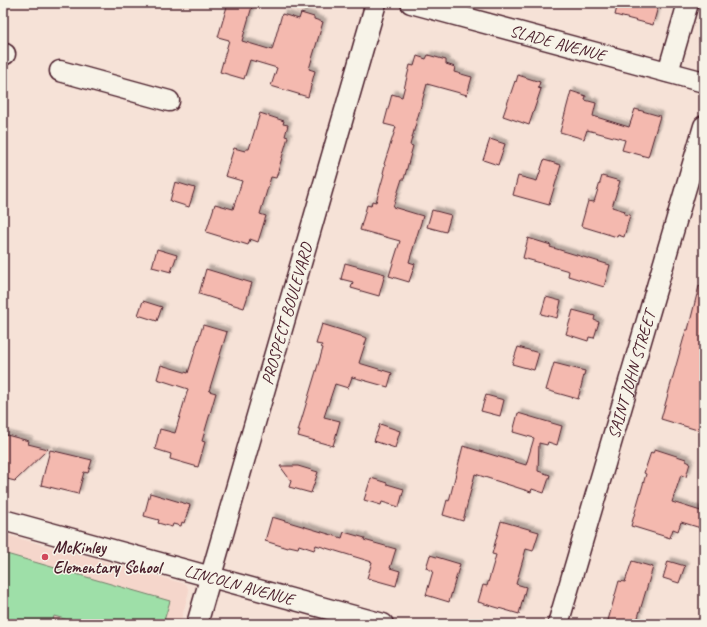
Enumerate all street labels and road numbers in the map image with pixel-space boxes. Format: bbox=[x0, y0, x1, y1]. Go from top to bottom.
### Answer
street label: SLADE AVENUE bbox=[508, 20, 610, 66]
street label: PROSPECT BOULEVARD bbox=[256, 239, 317, 387]
street label: SAINT JOHN STREET bbox=[602, 305, 661, 441]
street label: LINCOLN AVENUE bbox=[182, 560, 299, 610]

